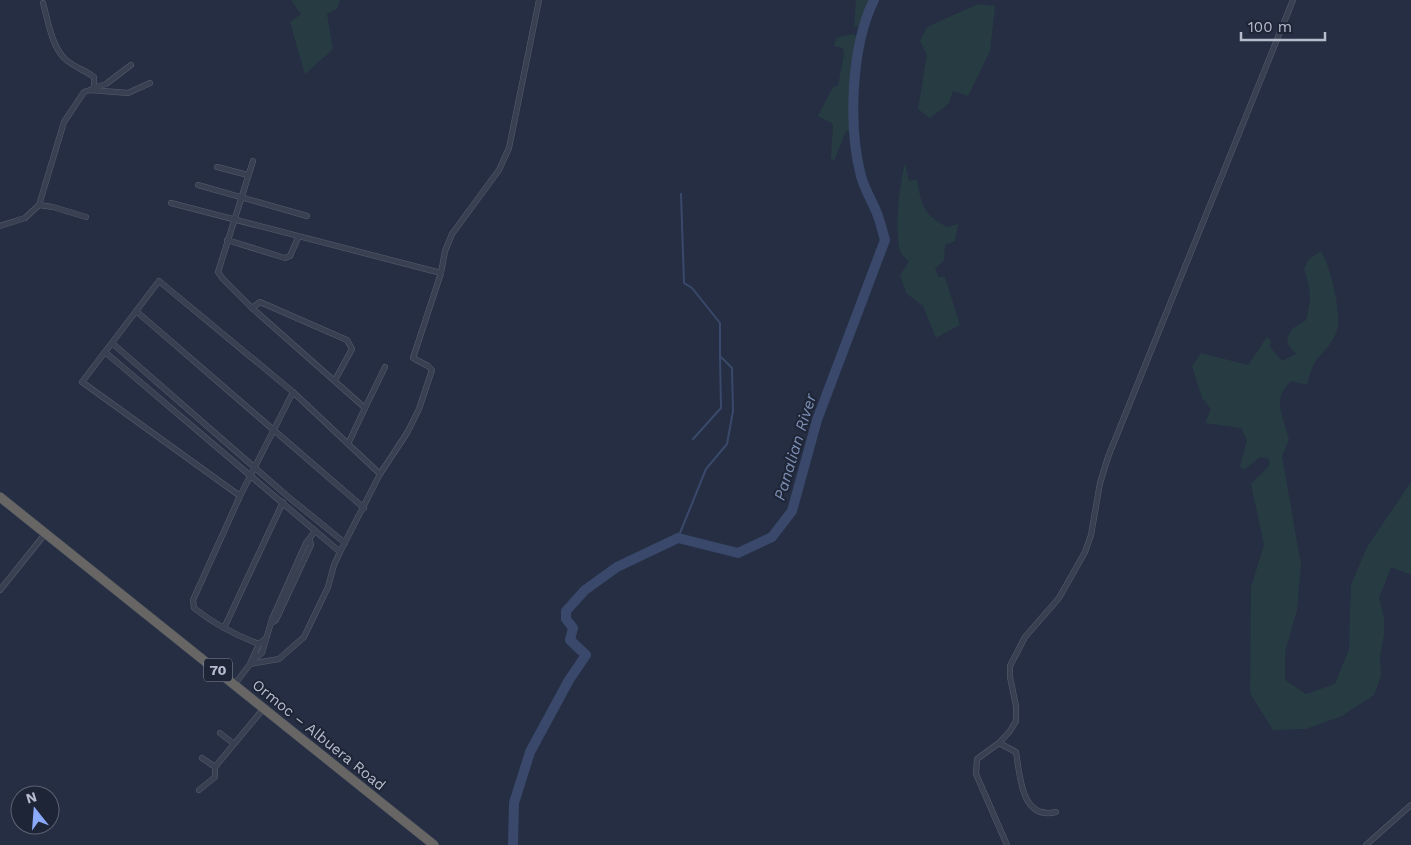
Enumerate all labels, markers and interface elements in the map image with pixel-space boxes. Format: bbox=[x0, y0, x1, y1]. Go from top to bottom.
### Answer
scale bar bbox=[1241, 10, 1325, 42]
text: 100 m bbox=[1248, 18, 1292, 36]
water label: Panalian River bbox=[770, 391, 820, 503]
road number: 70 bbox=[204, 658, 232, 682]
street label: Ormoc – Albuera Road bbox=[249, 676, 389, 794]
north arrow bbox=[10, 785, 60, 835]
text: N bbox=[24, 788, 38, 807]

